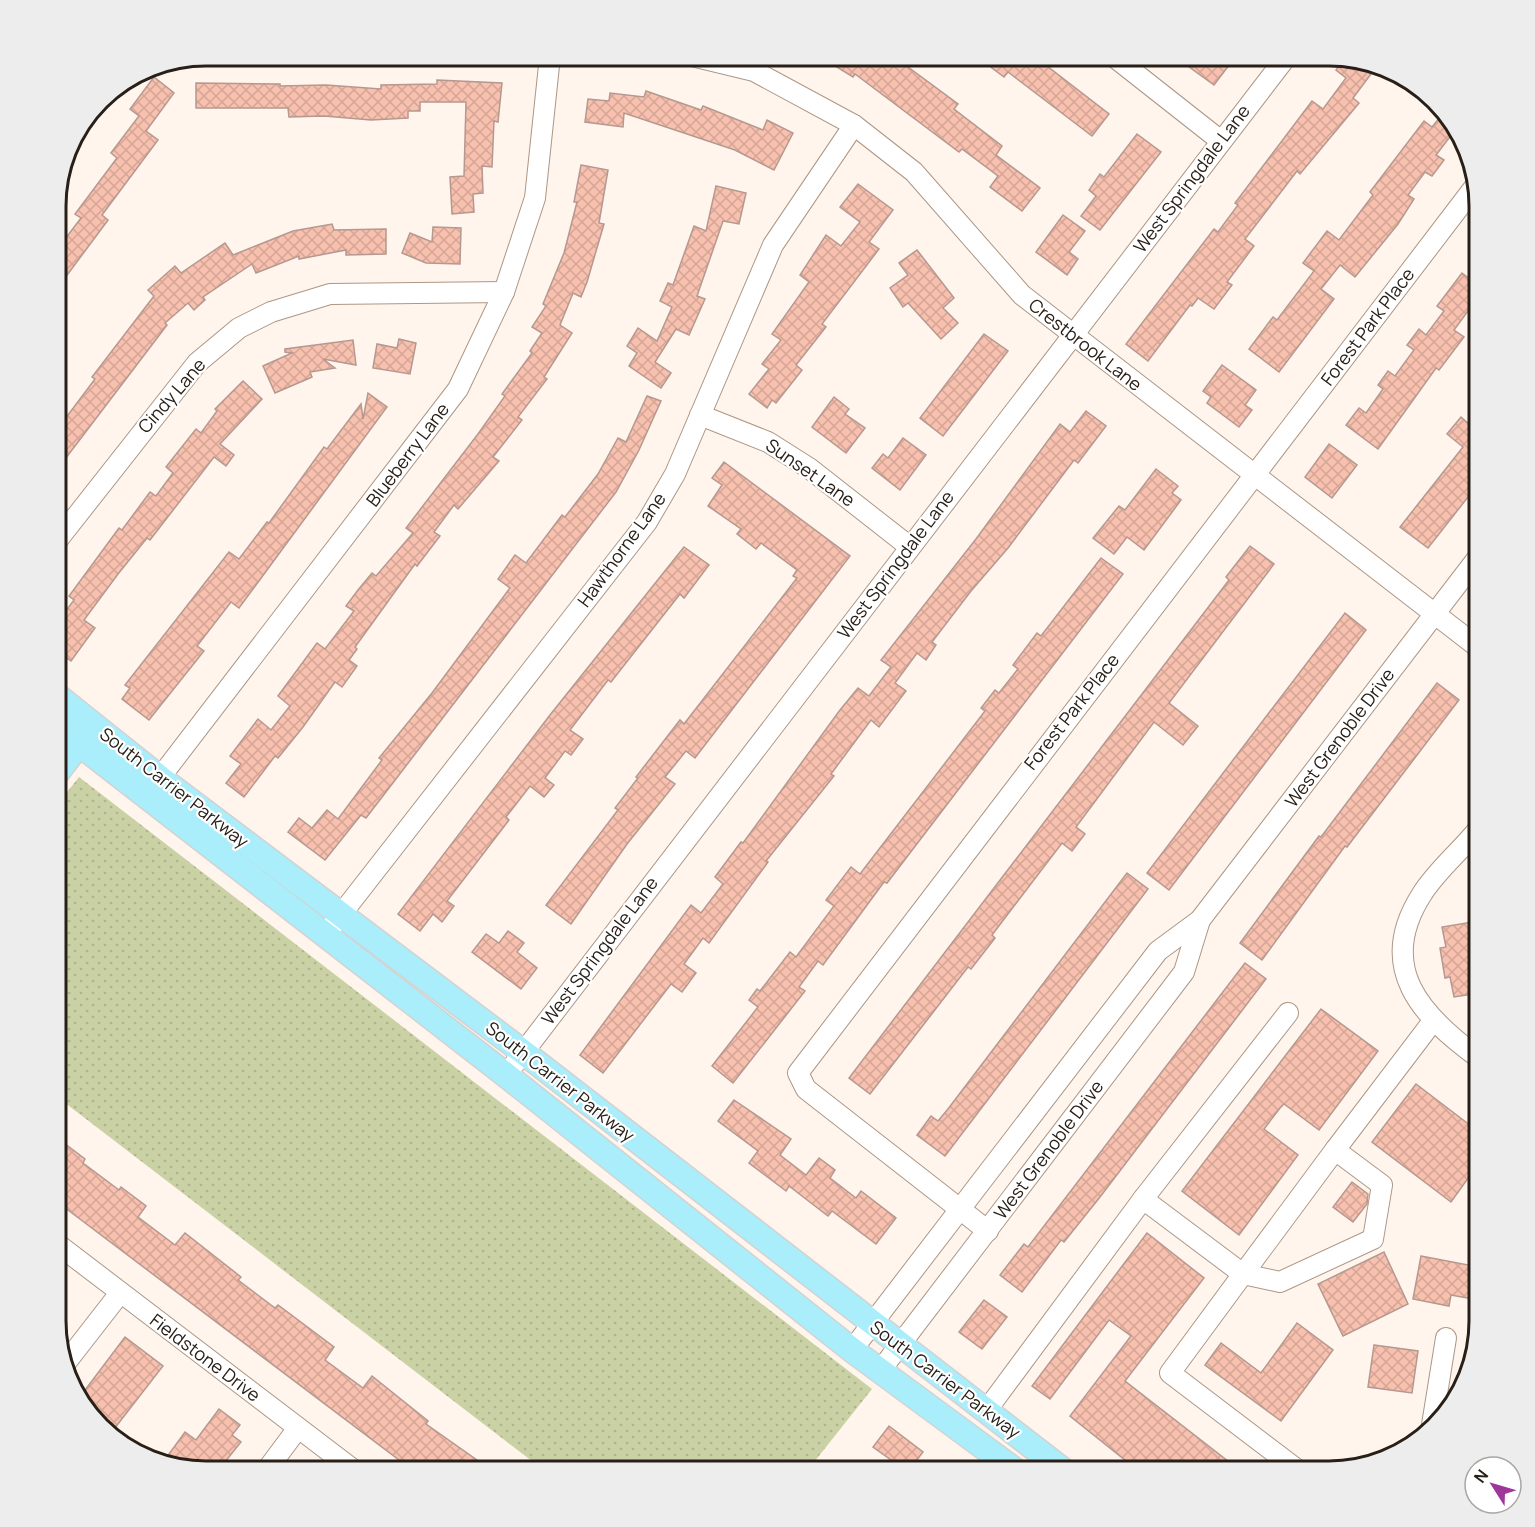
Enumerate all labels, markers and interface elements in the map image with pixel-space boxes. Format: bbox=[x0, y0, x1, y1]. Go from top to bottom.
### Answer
street label: West Springdale Lane bbox=[1128, 99, 1255, 257]
street label: Forest Park Place bbox=[1315, 263, 1419, 390]
street label: Crestbrook Lane bbox=[1024, 292, 1147, 396]
street label: Cindy Lane bbox=[132, 353, 210, 438]
street label: Blueberry Lane bbox=[360, 398, 454, 511]
street label: Sunset Lane bbox=[761, 433, 860, 512]
street label: West Springdale Lane bbox=[832, 485, 959, 643]
street label: Hawthorne Lane bbox=[572, 487, 671, 611]
street label: Forest Park Place bbox=[1018, 648, 1124, 774]
street label: West Grenoble Drive bbox=[1279, 663, 1399, 812]
street label: South Carrier Parkway bbox=[95, 722, 254, 853]
street label: West Springdale Lane bbox=[536, 871, 663, 1029]
street label: South Carrier Parkway bbox=[481, 1016, 640, 1147]
street label: West Grenoble Drive bbox=[988, 1075, 1108, 1224]
street label: Fieldstone Drive bbox=[145, 1308, 266, 1407]
street label: South Carrier Parkway bbox=[865, 1315, 1026, 1444]
north arrow bbox=[1463, 1455, 1523, 1515]
text: N bbox=[1469, 1465, 1493, 1487]

